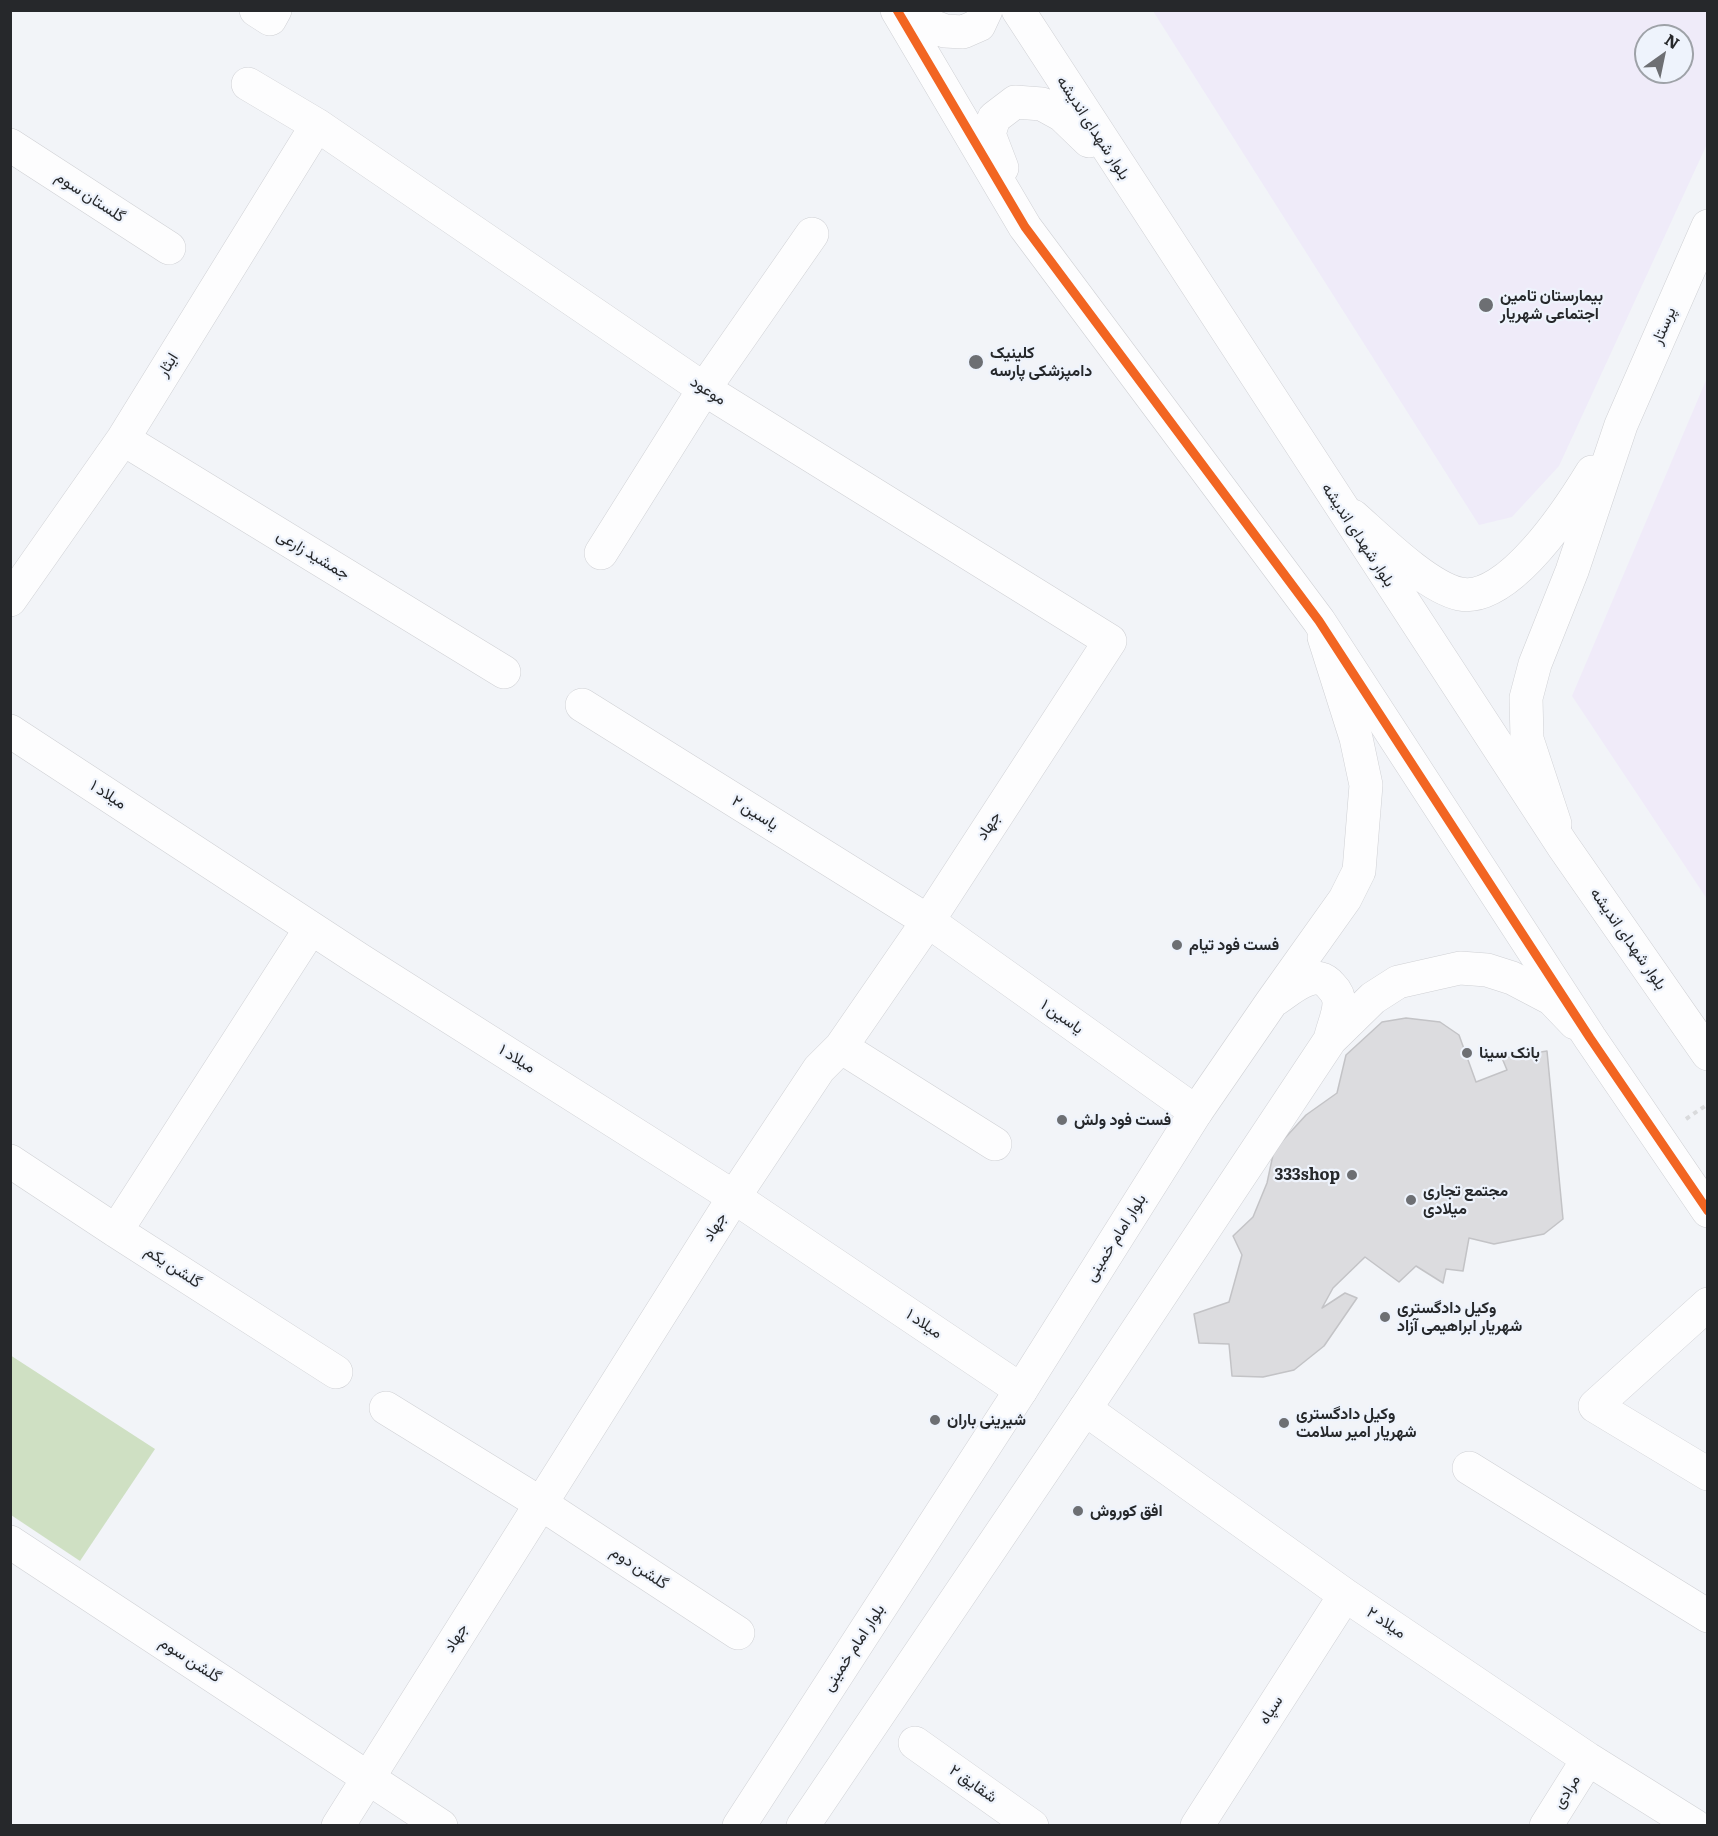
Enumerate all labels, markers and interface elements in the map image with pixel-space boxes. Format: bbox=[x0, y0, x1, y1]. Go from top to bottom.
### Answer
north arrow bbox=[1634, 24, 1694, 84]
text: N bbox=[1661, 27, 1685, 54]
street label: بلوار شهدای اندیشه bbox=[1052, 72, 1134, 184]
street label: گلستان سوم bbox=[52, 167, 128, 227]
place label: بیمارستان تامین اجتماعی شهریار bbox=[1500, 286, 1603, 324]
marker: بیمارستان تامین اجتماعی شهریار bbox=[1477, 296, 1495, 314]
street label: پرستار bbox=[1648, 304, 1680, 348]
place label: کلینیک دامپزشکی پارسه bbox=[990, 343, 1092, 381]
street label: ایثار bbox=[153, 350, 183, 380]
marker: کلینیک دامپزشکی پارسه bbox=[967, 353, 985, 371]
street label: موعود bbox=[687, 372, 729, 410]
street label: بلوار شهدای اندیشه bbox=[1317, 479, 1399, 591]
street label: جمشید زارعی bbox=[273, 526, 353, 584]
street label: میلاد ۱ bbox=[86, 776, 130, 814]
street label: یاسین ۲ bbox=[728, 791, 782, 835]
street label: جهاد bbox=[973, 808, 1005, 844]
street label: بلوار شهدای اندیشه bbox=[1586, 884, 1670, 994]
place label: فست فود تیام bbox=[1189, 935, 1279, 955]
marker: فست فود تیام bbox=[1170, 938, 1184, 952]
street label: یاسین ۱ bbox=[1037, 996, 1087, 1038]
street label: میلاد ۱ bbox=[495, 1040, 539, 1078]
place label: بانک سینا bbox=[1479, 1043, 1540, 1063]
marker: بانک سینا bbox=[1460, 1046, 1474, 1060]
place label: فست فود ولش bbox=[1074, 1110, 1171, 1130]
marker: فست فود ولش bbox=[1055, 1113, 1069, 1127]
place label: 333shop bbox=[1275, 1165, 1340, 1185]
marker: 333shop bbox=[1345, 1168, 1359, 1182]
place label: مجتمع تجاری میلادی bbox=[1423, 1181, 1508, 1219]
street label: بلوار امام خمینی bbox=[1081, 1191, 1151, 1285]
marker: مجتمع تجاری میلادی bbox=[1404, 1193, 1418, 1207]
street label: جهاد bbox=[699, 1209, 731, 1245]
street label: گلشن یکم bbox=[141, 1242, 205, 1292]
place label: وکیل دادگستری شهریار ابراهیمی آزاد bbox=[1397, 1298, 1522, 1336]
street label: میلاد ۱ bbox=[902, 1305, 946, 1343]
marker: وکیل دادگستری شهریار ابراهیمی آزاد bbox=[1378, 1310, 1392, 1324]
place label: وکیل دادگستری شهریار امیر سلامت bbox=[1296, 1404, 1417, 1442]
place label: شیرینی باران bbox=[947, 1410, 1026, 1430]
marker: شیرینی باران bbox=[928, 1413, 942, 1427]
marker: وکیل دادگستری شهریار امیر سلامت bbox=[1277, 1416, 1291, 1430]
place label: افق کوروش bbox=[1090, 1501, 1163, 1521]
marker: افق کوروش bbox=[1071, 1504, 1085, 1518]
street label: گلشن دوم bbox=[607, 1542, 671, 1594]
street label: بلوار امام خمینی bbox=[819, 1601, 889, 1695]
street label: میلاد ۲ bbox=[1363, 1603, 1409, 1643]
street label: جهاد bbox=[440, 1620, 472, 1656]
street label: گلشن سوم bbox=[156, 1633, 224, 1687]
street label: سپاه bbox=[1255, 1692, 1287, 1728]
street label: شقایق ۲ bbox=[946, 1761, 1000, 1807]
street label: مرادی bbox=[1549, 1772, 1585, 1812]

